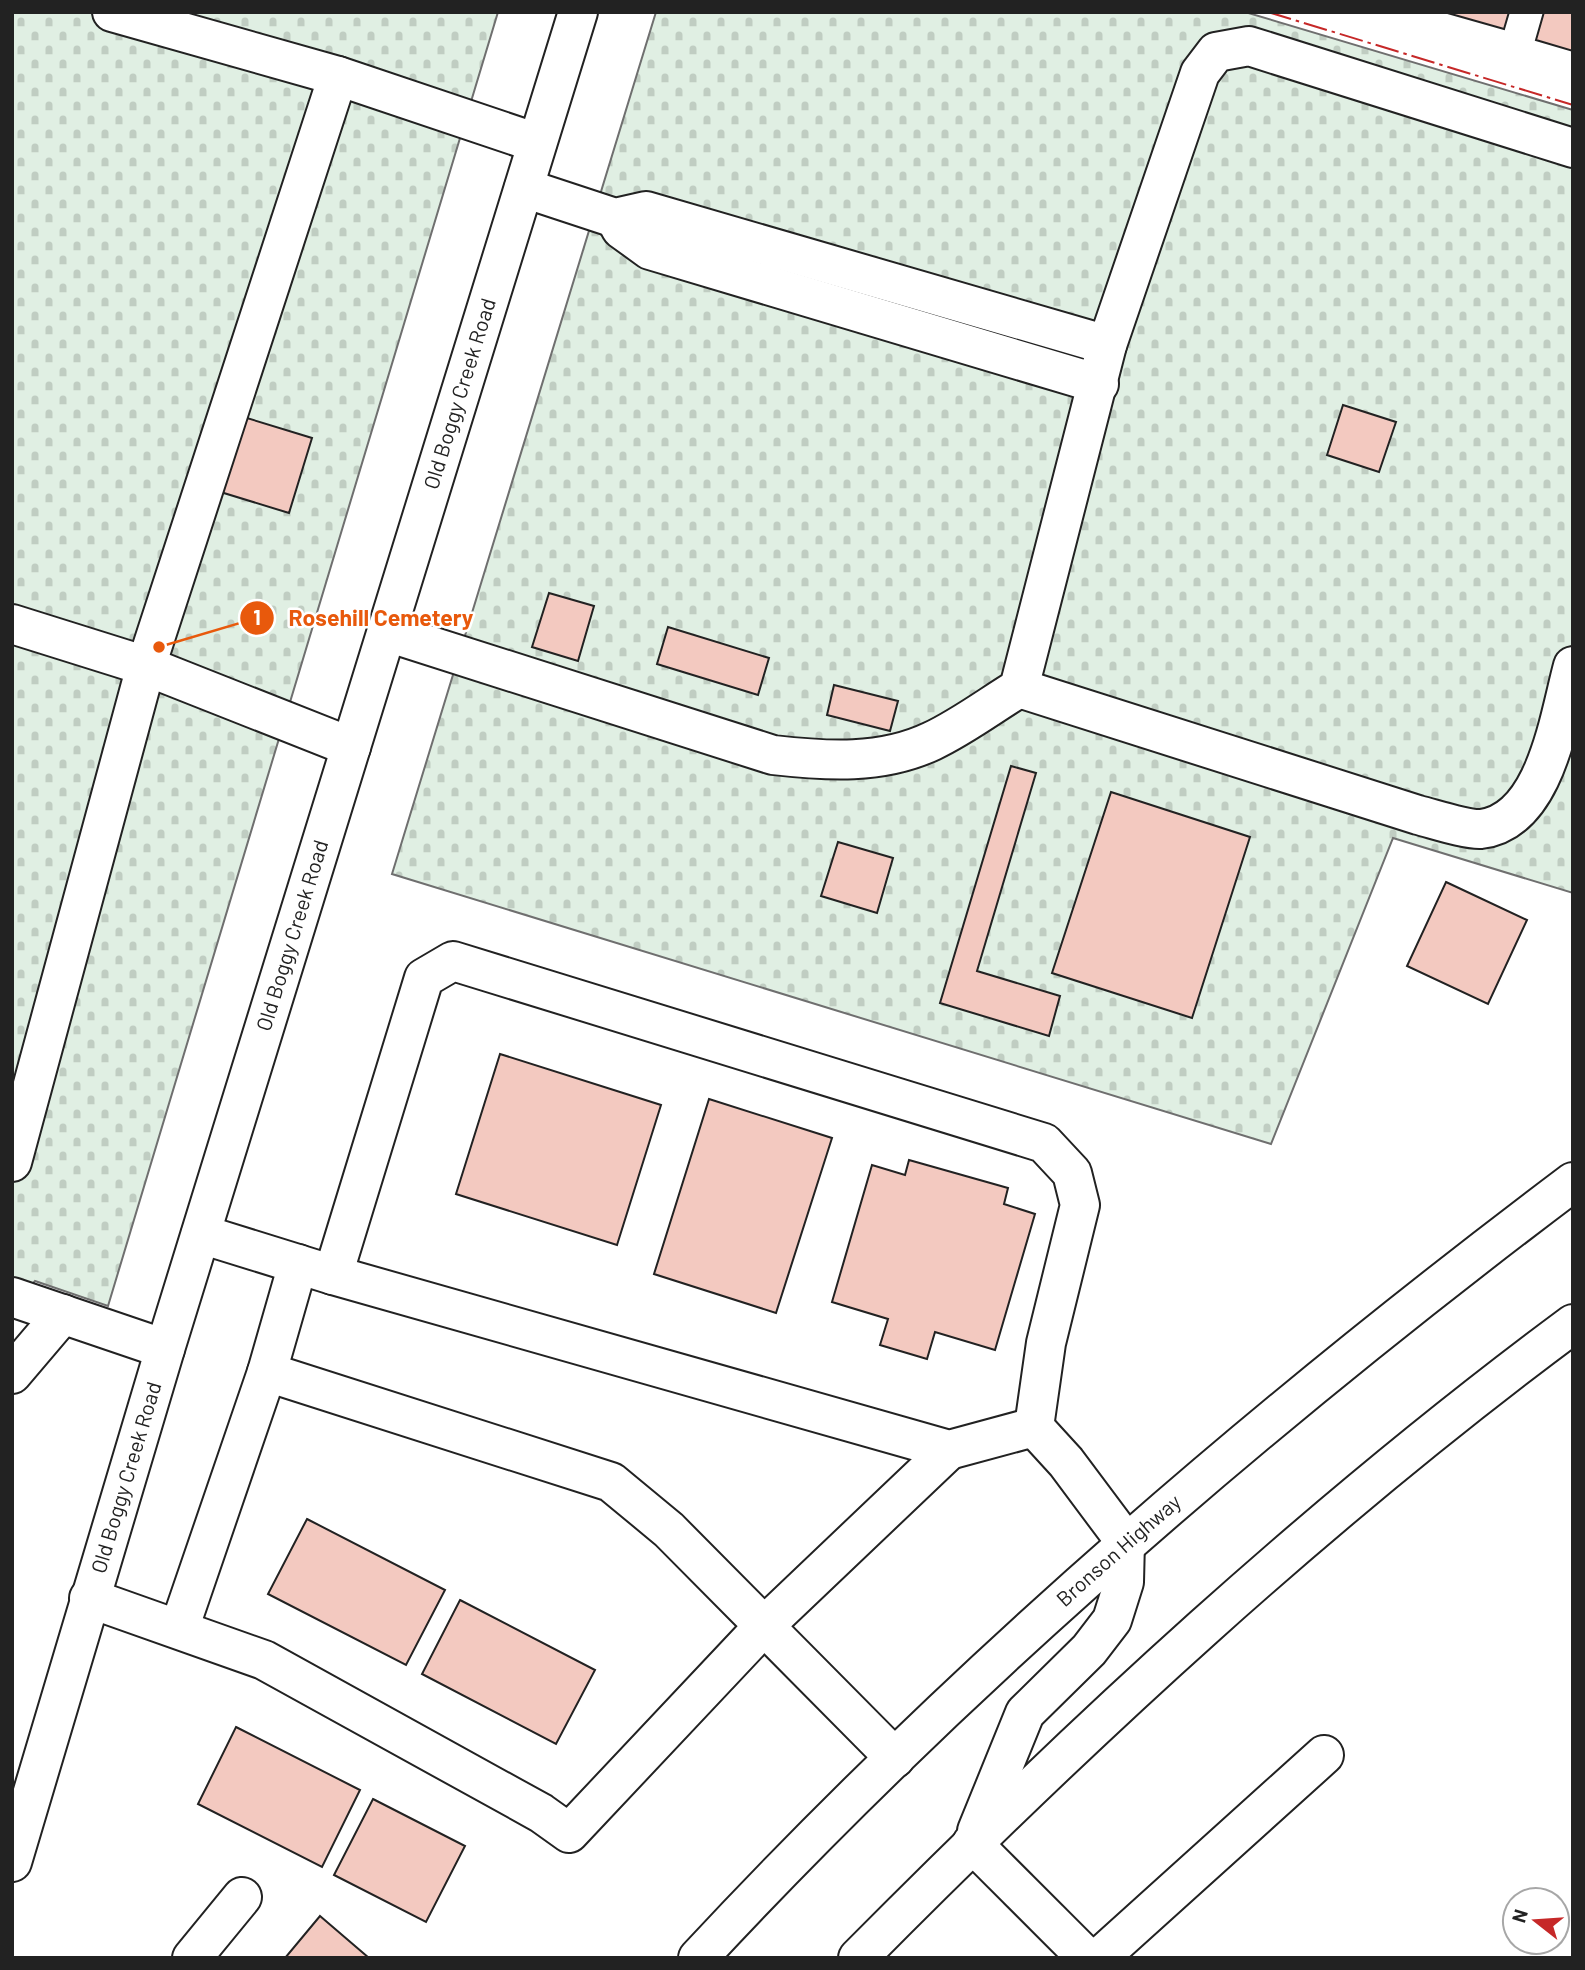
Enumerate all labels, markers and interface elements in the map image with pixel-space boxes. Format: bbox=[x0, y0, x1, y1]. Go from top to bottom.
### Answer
street label: Old Boggy Creek Road bbox=[417, 295, 500, 492]
callout: Rosehill Cemetery bbox=[239, 596, 487, 640]
text: Rosehill Cemetery bbox=[289, 603, 474, 631]
text: 1 bbox=[253, 604, 261, 629]
street label: Old Boggy Creek Road bbox=[250, 837, 332, 1034]
street label: Old Boggy Creek Road bbox=[85, 1379, 166, 1576]
street label: Bronson Highway bbox=[1051, 1488, 1186, 1611]
north arrow bbox=[1501, 1886, 1571, 1956]
text: N bbox=[1506, 1906, 1532, 1925]

